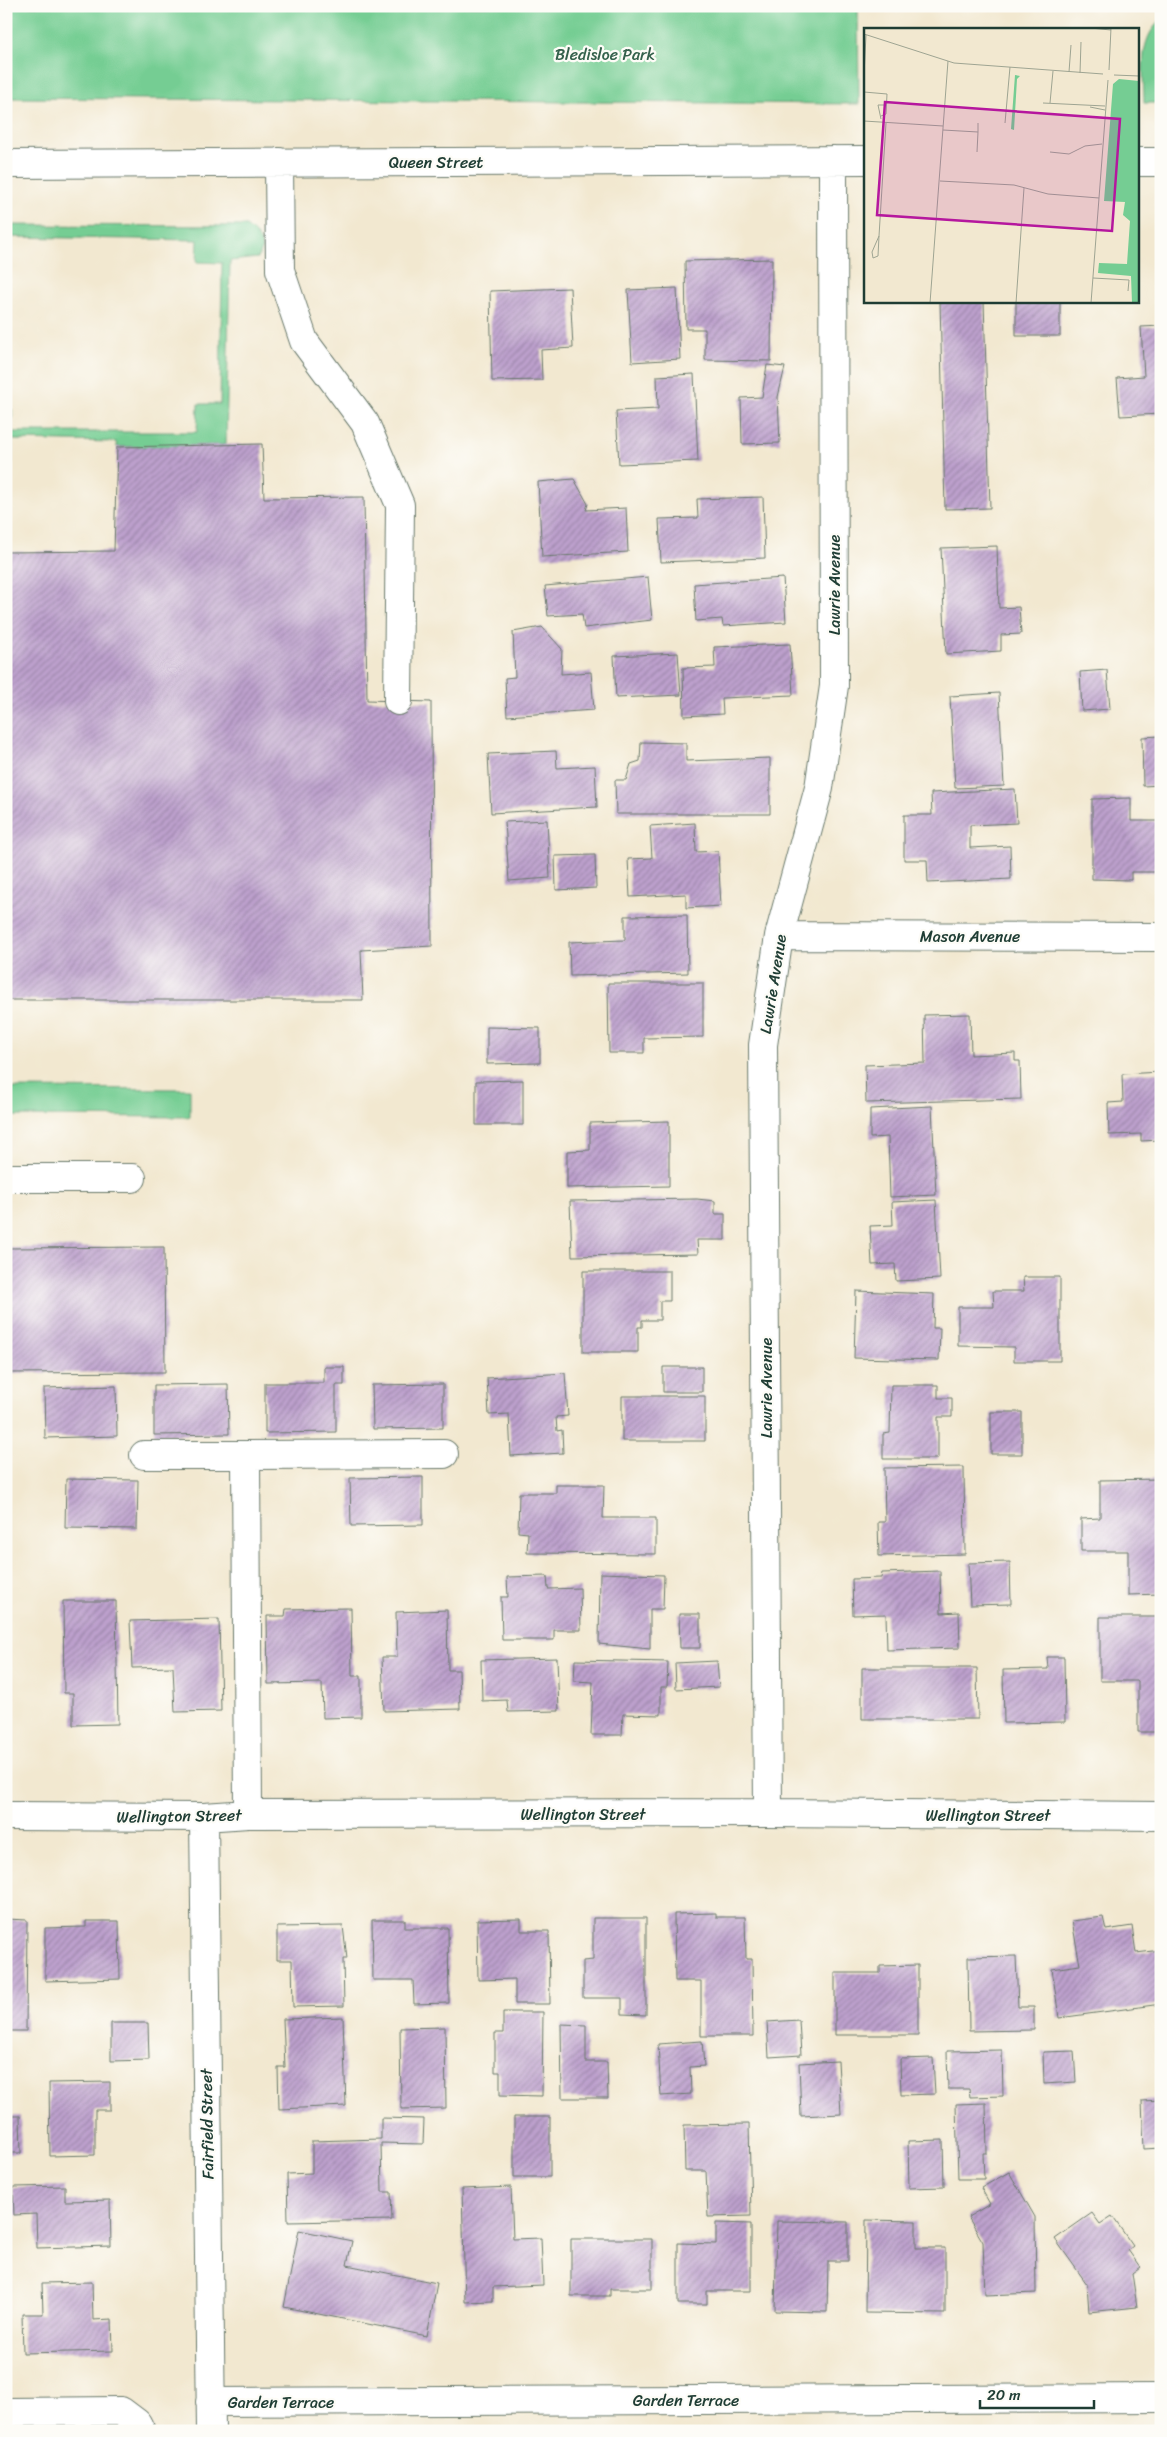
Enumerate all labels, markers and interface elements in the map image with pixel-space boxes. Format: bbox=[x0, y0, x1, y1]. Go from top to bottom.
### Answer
inset map bbox=[864, 28, 1140, 302]
park label: Bledisloe Park bbox=[555, 40, 655, 69]
street label: Queen Street bbox=[389, 148, 483, 177]
street label: Lawrie Avenue bbox=[820, 535, 849, 635]
street label: Mason Avenue bbox=[920, 922, 1020, 951]
street label: Lawrie Avenue bbox=[751, 932, 795, 1036]
street label: Lawrie Avenue bbox=[752, 1338, 781, 1438]
street label: Wellington Street bbox=[116, 1800, 242, 1832]
street label: Wellington Street bbox=[520, 1800, 646, 1829]
street label: Wellington Street bbox=[925, 1801, 1051, 1830]
street label: Fairfield Street bbox=[192, 2068, 222, 2180]
scale bar bbox=[980, 2377, 1093, 2409]
text: 20 m bbox=[987, 2382, 1021, 2408]
street label: Garden Terrace bbox=[633, 2386, 739, 2415]
street label: Garden Terrace bbox=[228, 2388, 334, 2417]

